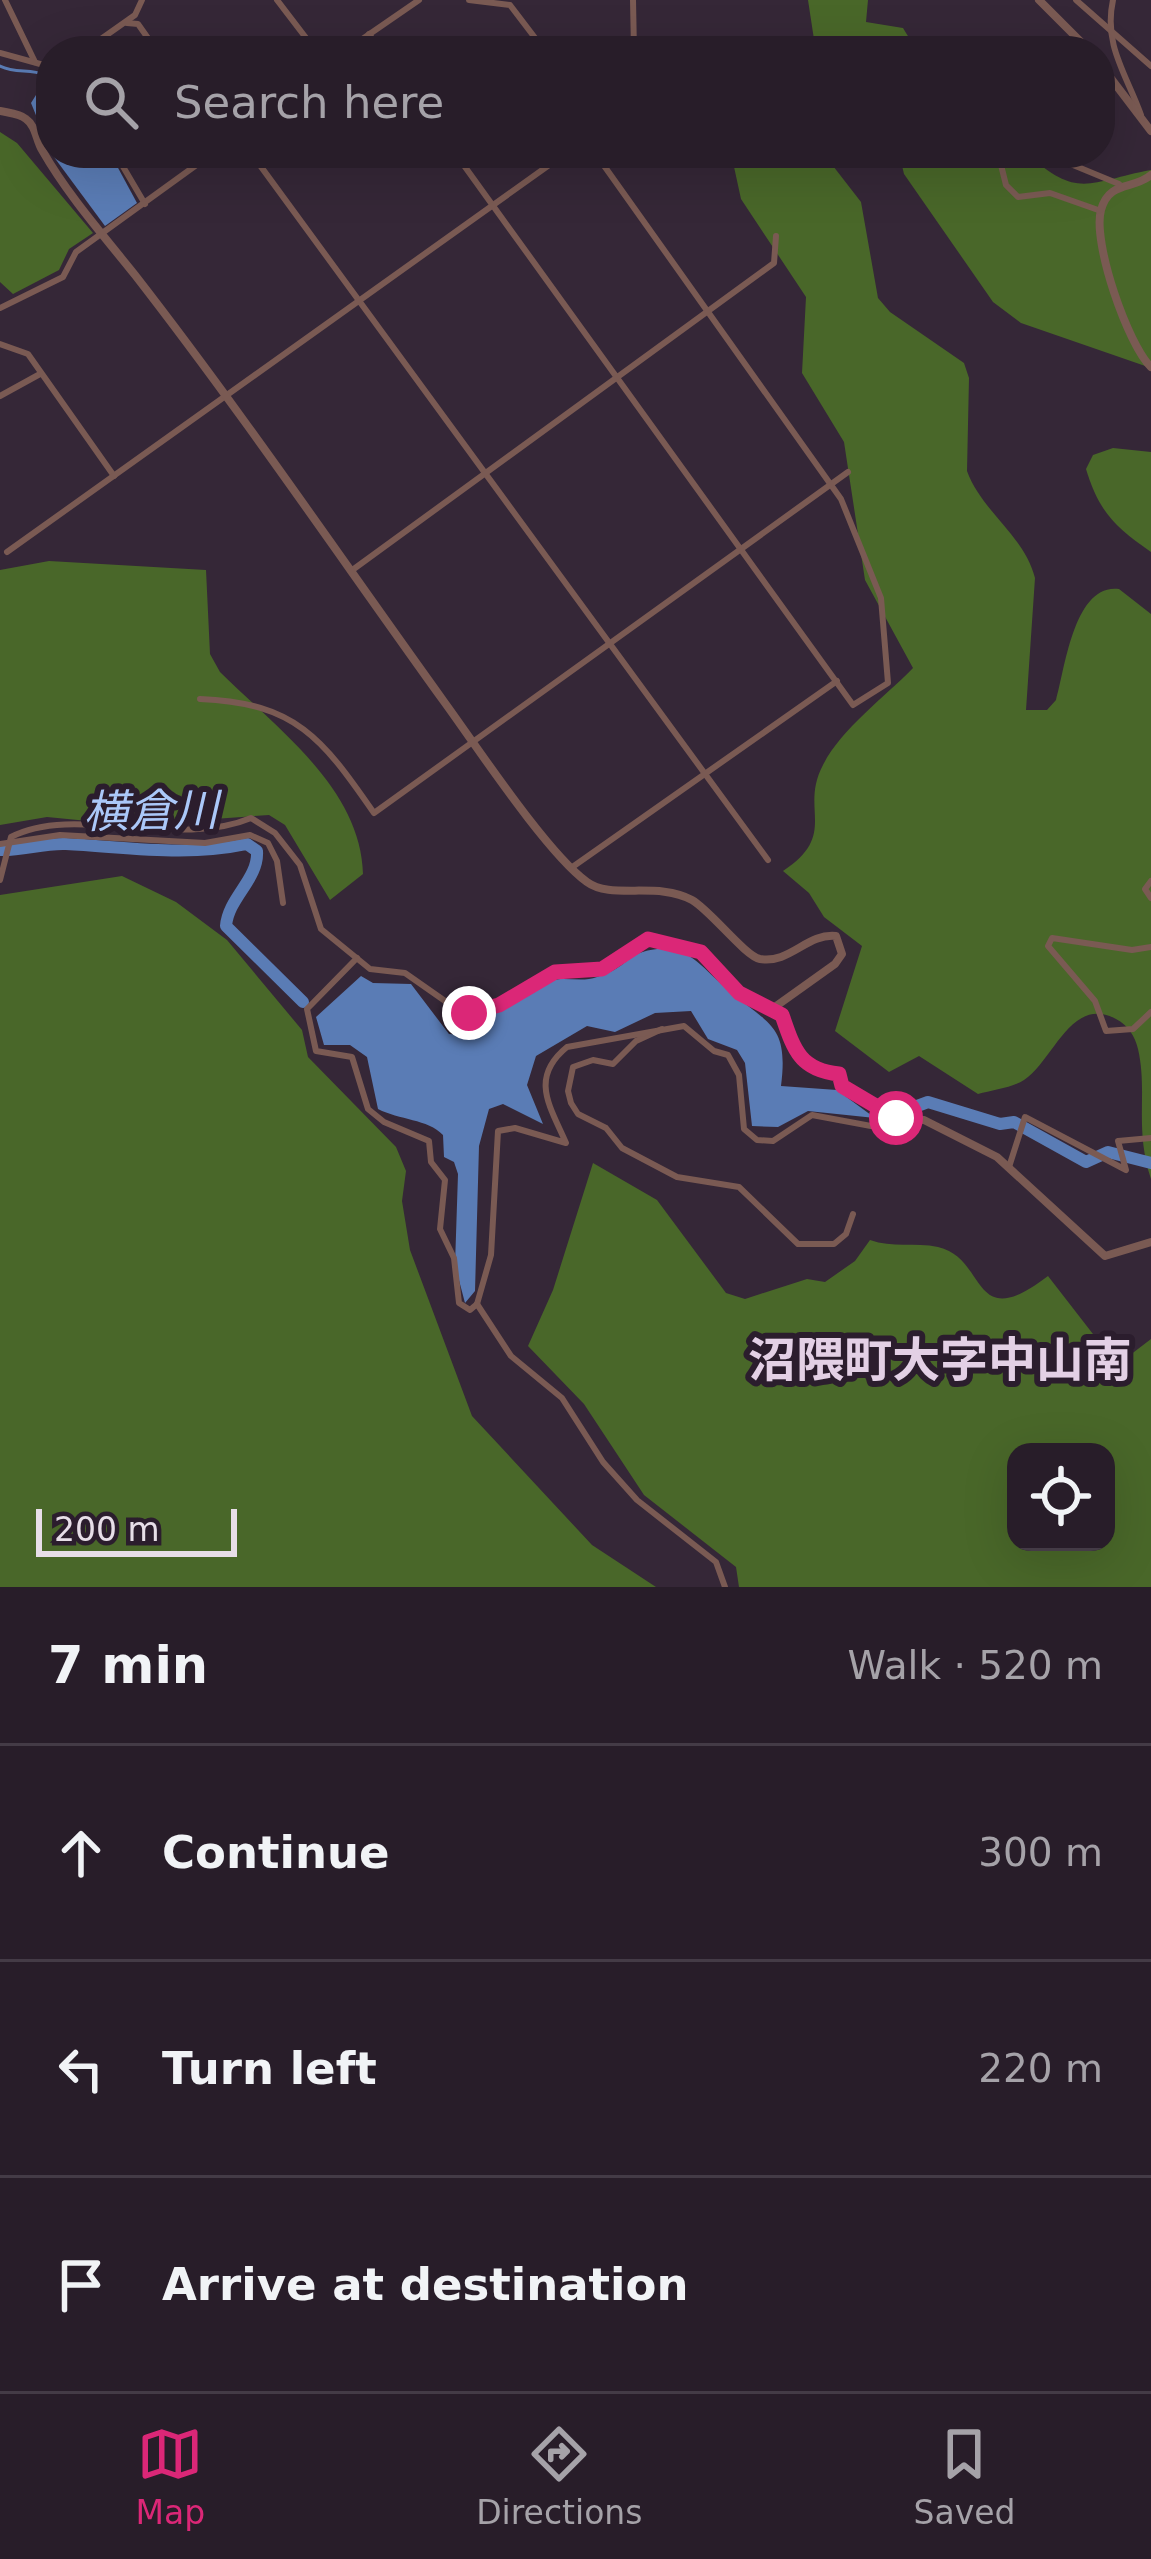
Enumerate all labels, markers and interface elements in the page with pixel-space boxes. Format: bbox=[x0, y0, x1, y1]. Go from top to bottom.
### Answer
search box bbox=[36, 36, 1115, 168]
icon: search bbox=[78, 69, 144, 135]
text: Search here bbox=[174, 76, 444, 129]
water label: 横倉川 bbox=[83, 783, 223, 839]
route end bbox=[442, 986, 496, 1040]
route start bbox=[869, 1091, 923, 1145]
district label: 沼隈町大字中山南 bbox=[748, 1332, 1132, 1388]
map controls bbox=[1007, 1443, 1115, 1551]
button: locate bbox=[1007, 1443, 1115, 1551]
scale bar bbox=[36, 1503, 237, 1556]
text: 200 m bbox=[54, 1510, 160, 1549]
text: 7 min bbox=[48, 1636, 208, 1695]
text: Walk · 520 m bbox=[848, 1643, 1103, 1688]
icon: ahead bbox=[48, 1820, 114, 1886]
text: Continue bbox=[162, 1826, 390, 1879]
text: 300 m bbox=[978, 1830, 1103, 1875]
icon: left bbox=[48, 2036, 114, 2102]
text: Turn left bbox=[162, 2042, 377, 2095]
text: 220 m bbox=[978, 2046, 1103, 2091]
icon: arrive bbox=[48, 2252, 114, 2318]
text: Arrive at destination bbox=[162, 2258, 688, 2311]
tab: Map bbox=[136, 2421, 205, 2532]
tab: Directions bbox=[476, 2421, 642, 2532]
tab: Saved bbox=[914, 2421, 1015, 2532]

